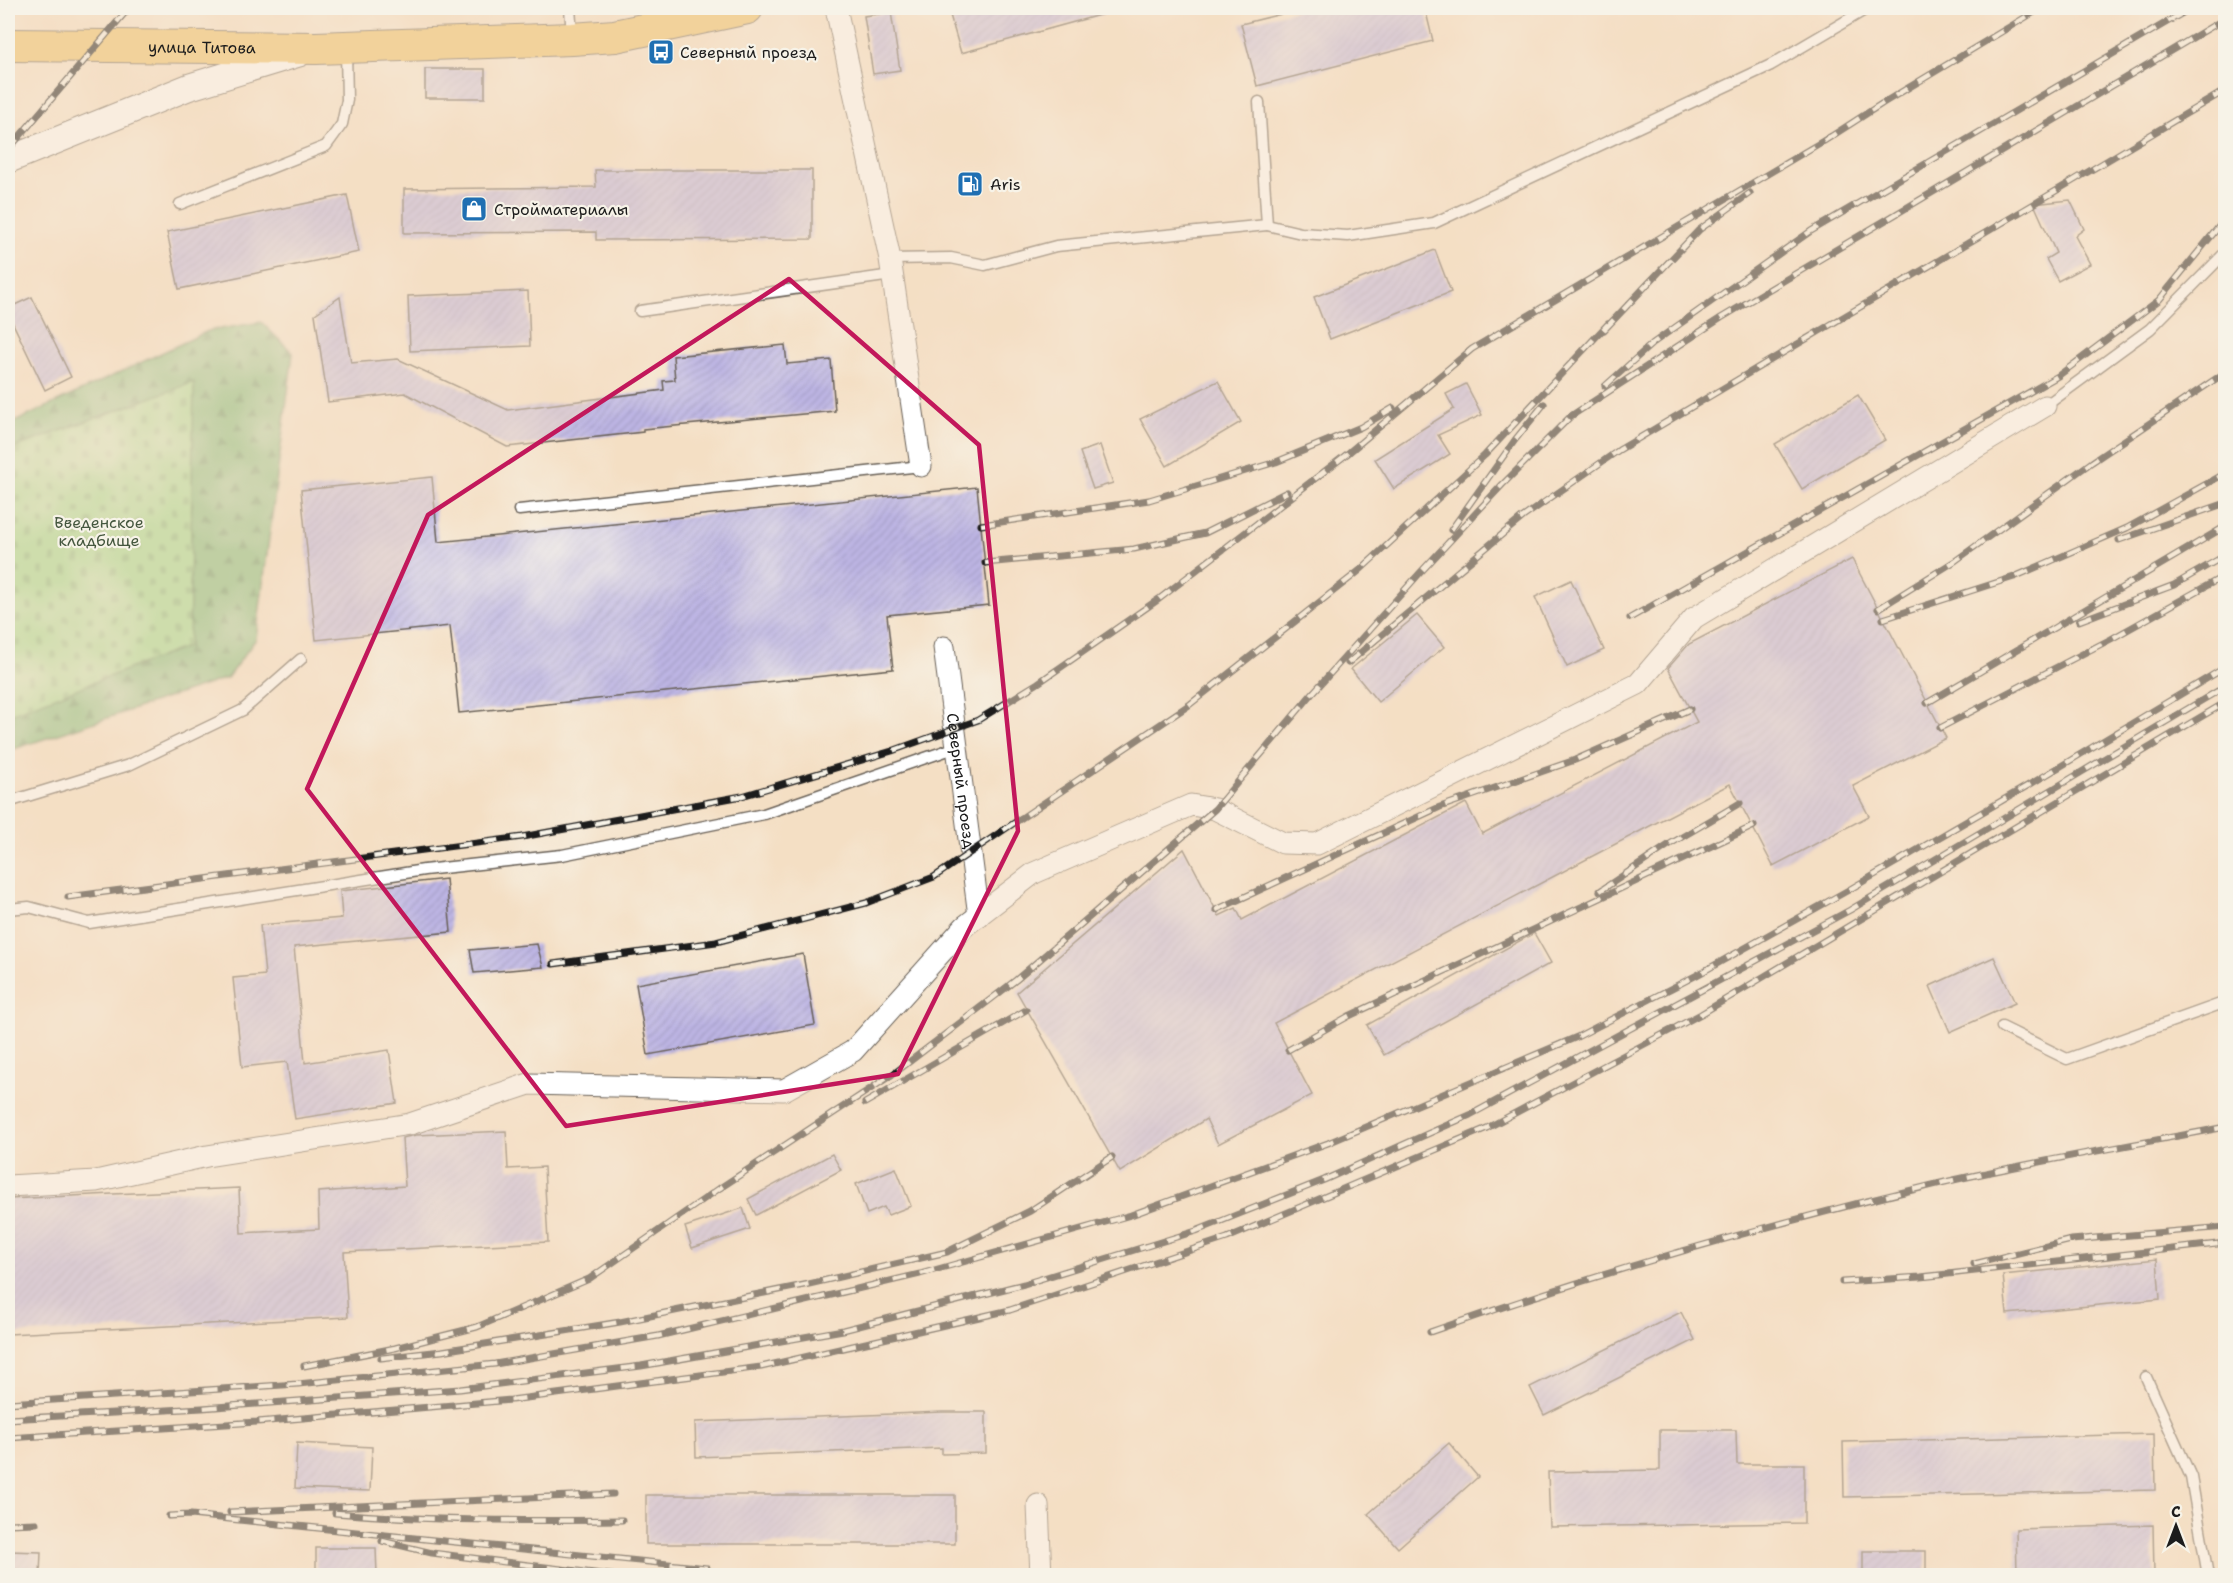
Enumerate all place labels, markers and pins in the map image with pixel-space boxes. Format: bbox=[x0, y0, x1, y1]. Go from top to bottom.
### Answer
bus stop icon: Северный проезд bbox=[646, 37, 676, 67]
place label: Северный проезд bbox=[680, 42, 817, 63]
fuel station icon: Aris bbox=[955, 169, 985, 199]
place label: Aris bbox=[990, 174, 1021, 195]
shop icon: Стройматериалы bbox=[459, 194, 489, 224]
place label: Стройматериалы bbox=[494, 199, 628, 220]

